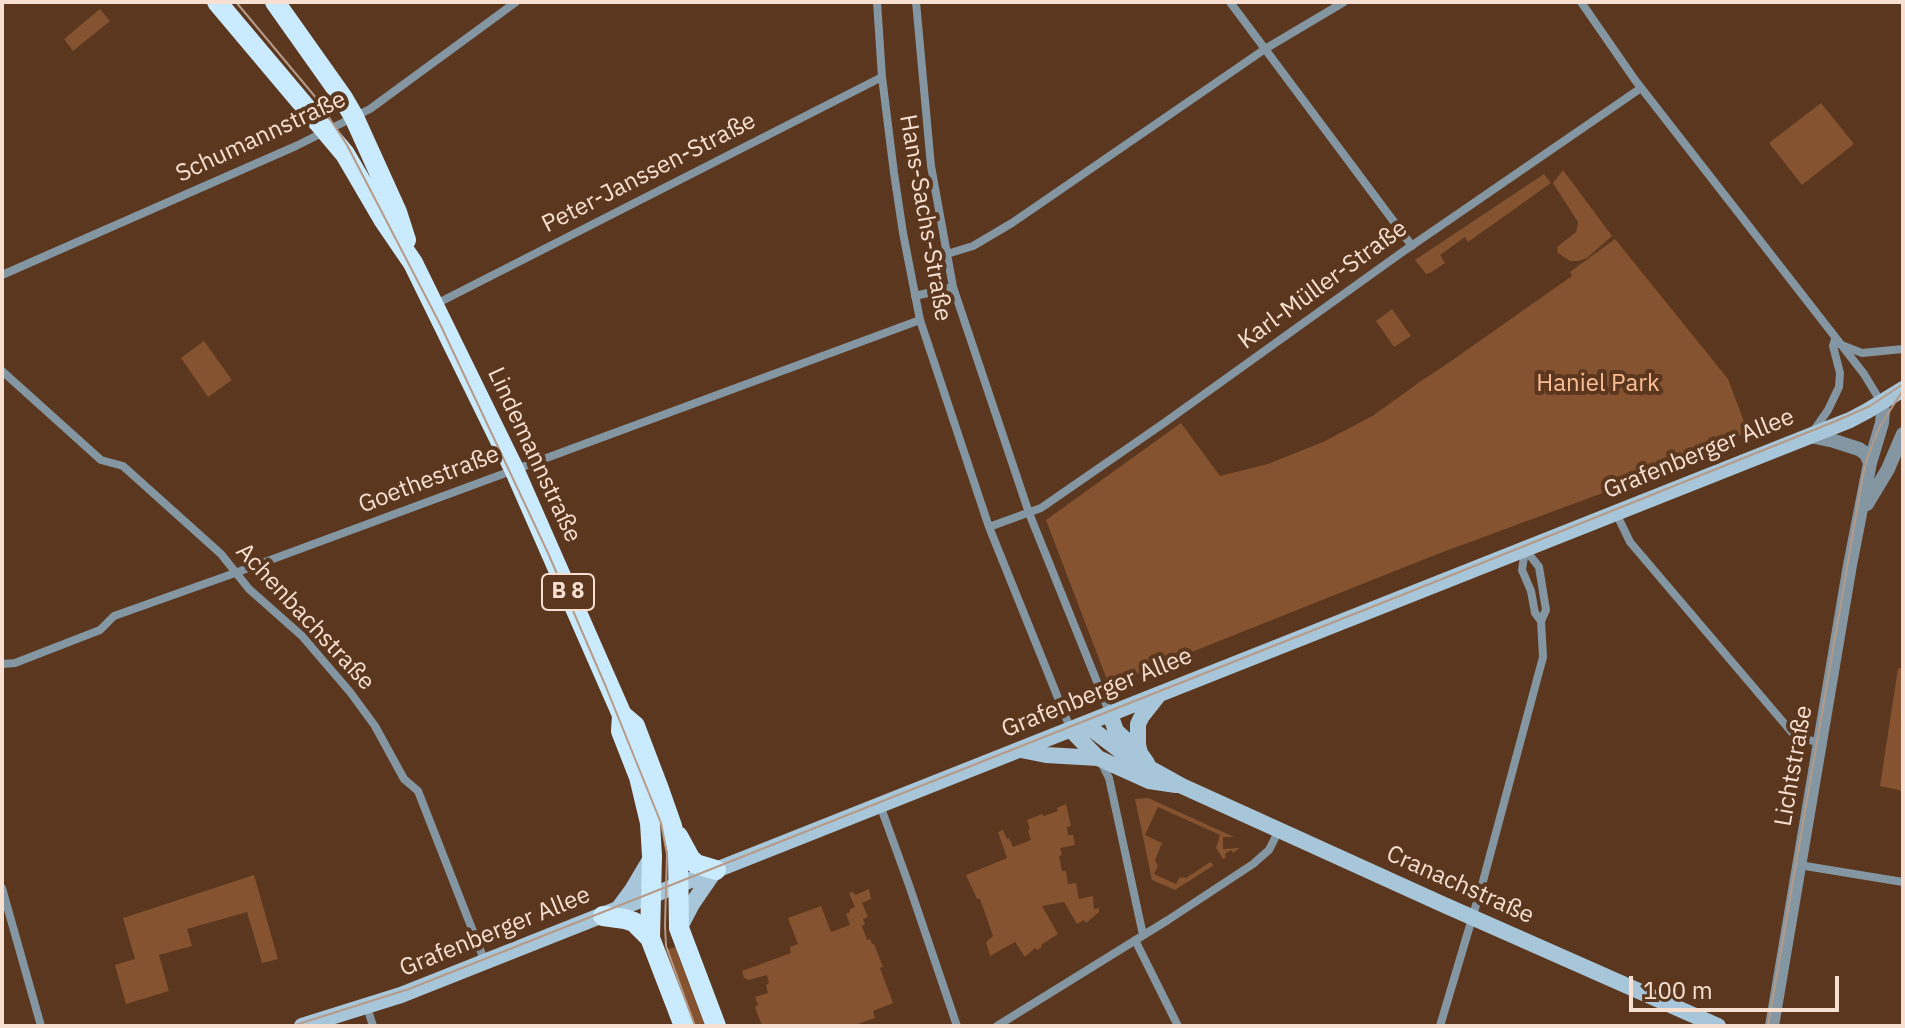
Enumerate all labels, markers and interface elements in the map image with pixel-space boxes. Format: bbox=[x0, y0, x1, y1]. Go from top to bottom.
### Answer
street label: Schumannstraße bbox=[171, 85, 351, 189]
street label: Peter-Janssen-Straße bbox=[537, 107, 761, 239]
street label: Hans-Sachs-Straße bbox=[893, 112, 957, 324]
street label: Karl-Müller-Straße bbox=[1233, 214, 1413, 356]
street label: Lindemannstraße bbox=[481, 363, 587, 547]
park label: Haniel Park bbox=[1536, 370, 1660, 398]
street label: Grafenberger Allee bbox=[1600, 403, 1798, 505]
street label: Goethestraße bbox=[355, 440, 503, 520]
street label: Achenbachstraße bbox=[230, 538, 380, 696]
road number: B 8 bbox=[542, 574, 594, 610]
street label: Grafenberger Allee bbox=[998, 642, 1196, 744]
street label: Lichtstraße bbox=[1769, 703, 1819, 829]
street label: Cranachstraße bbox=[1382, 840, 1538, 930]
street label: Grafenberger Allee bbox=[396, 881, 594, 983]
scale bar bbox=[1633, 960, 1843, 1010]
text: 100 m bbox=[1643, 974, 1713, 1006]

